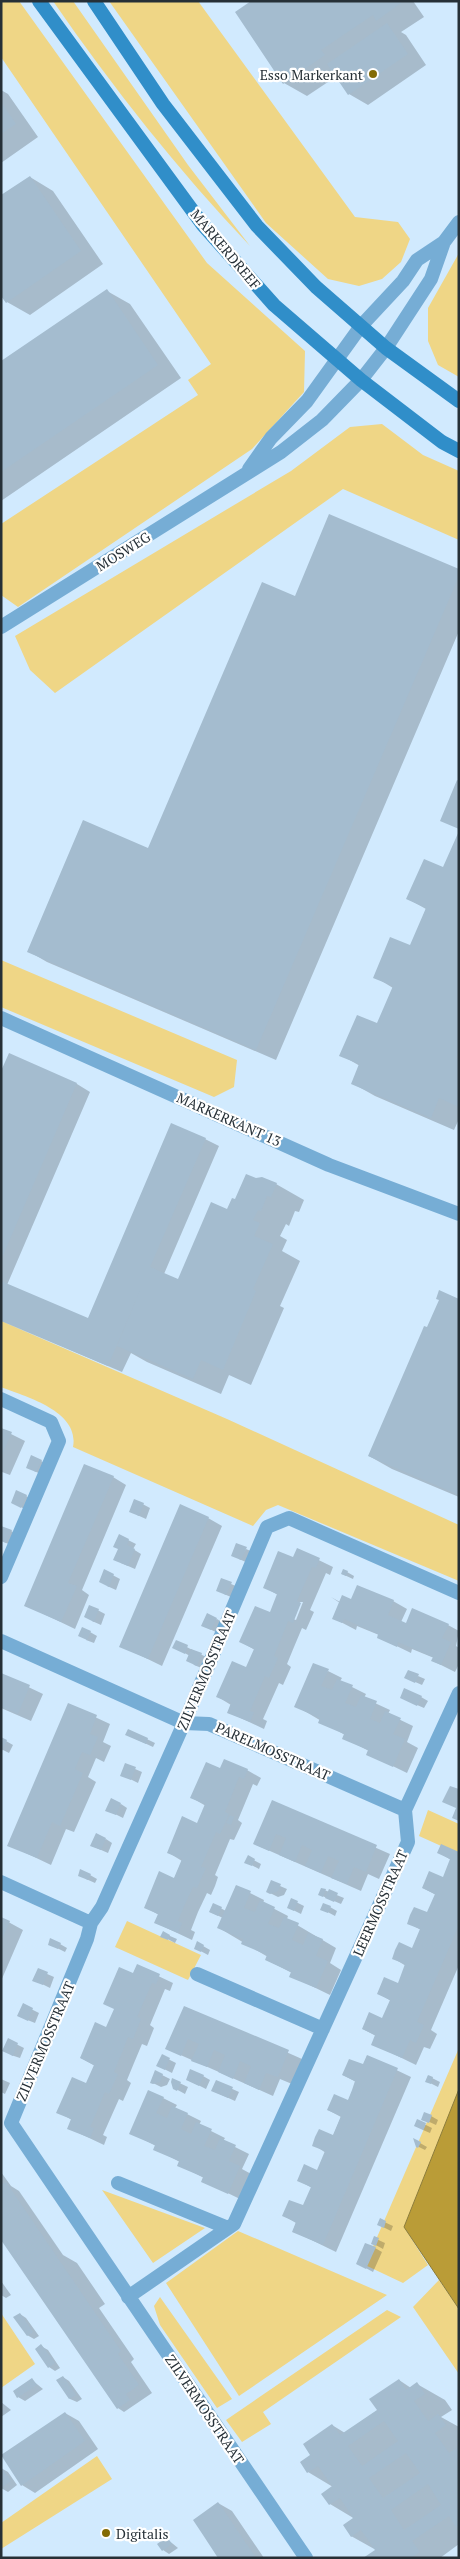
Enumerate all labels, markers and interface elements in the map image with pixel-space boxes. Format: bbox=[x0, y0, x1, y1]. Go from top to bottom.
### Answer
place label: Esso Markerkant bbox=[260, 65, 364, 84]
marker: Esso Markerkant bbox=[367, 68, 379, 80]
street label: MARKERDREEF bbox=[187, 205, 265, 293]
street label: MOSWEG bbox=[92, 527, 154, 575]
street label: MARKERKANT 13 bbox=[174, 1087, 284, 1151]
street label: ZILVERMOSSTRAAT bbox=[172, 1607, 240, 1733]
street label: PARELMOSSTRAAT bbox=[213, 1717, 334, 1785]
street label: LEERMOSSTRAAT bbox=[348, 1846, 412, 1959]
street label: ZILVERMOSSTRAAT bbox=[11, 1978, 79, 2104]
street label: ZILVERMOSSTRAAT bbox=[161, 2351, 249, 2468]
place label: Digitalis bbox=[116, 2524, 168, 2543]
marker: Digitalis bbox=[100, 2527, 112, 2539]

